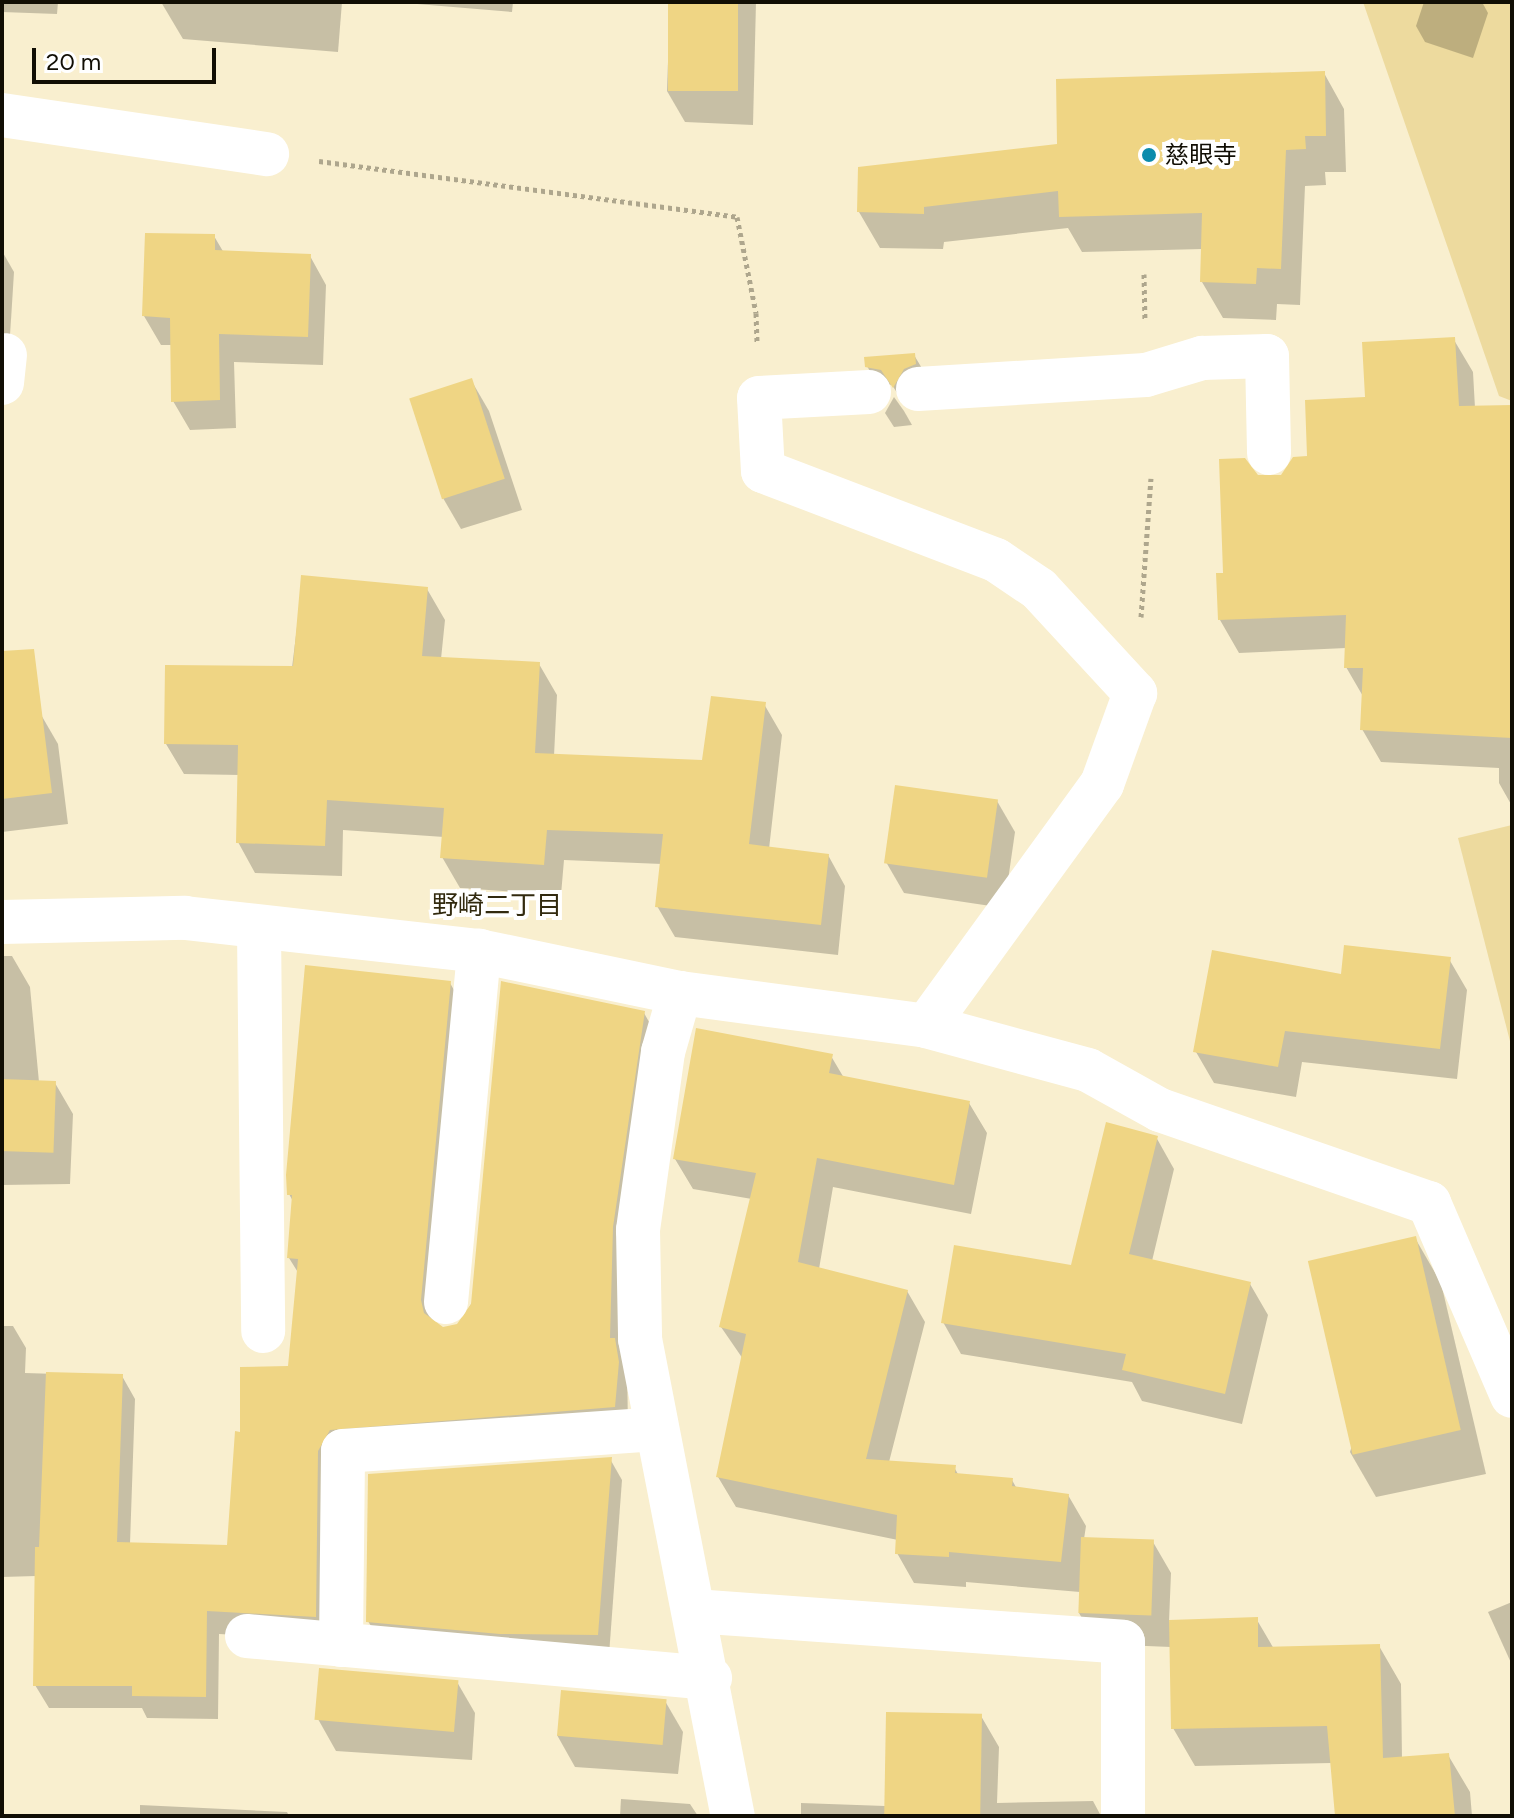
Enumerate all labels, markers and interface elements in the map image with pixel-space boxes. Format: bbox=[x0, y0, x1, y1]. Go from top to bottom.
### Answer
scale bar bbox=[36, 32, 220, 82]
text: 20 m bbox=[46, 47, 101, 76]
place label: 慈眼寺 bbox=[1165, 141, 1237, 169]
marker: 慈眼寺 bbox=[1140, 146, 1158, 164]
district label: 野崎二丁目 bbox=[432, 890, 562, 922]

